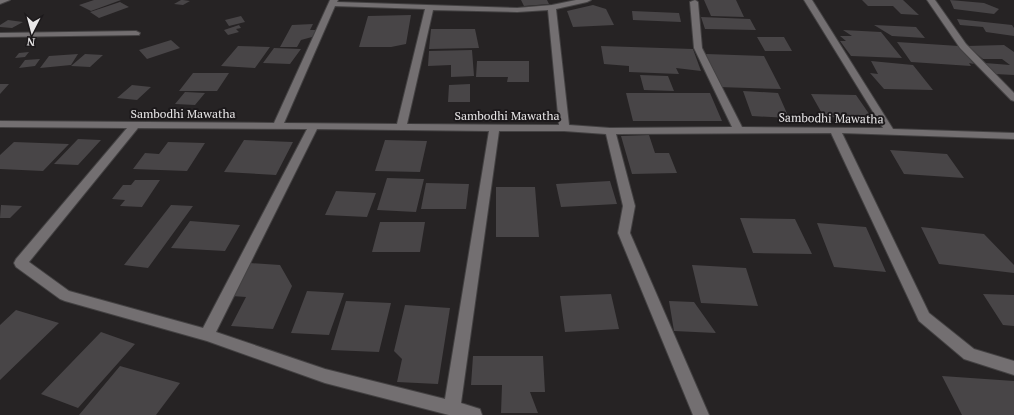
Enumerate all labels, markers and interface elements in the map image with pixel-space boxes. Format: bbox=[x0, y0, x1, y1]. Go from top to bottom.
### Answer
north arrow bbox=[12, 12, 52, 52]
text: N bbox=[25, 34, 36, 49]
street label: Sambodhi Mawatha bbox=[130, 106, 236, 121]
street label: Sambodhi Mawatha bbox=[454, 108, 560, 123]
street label: Sambodhi Mawatha bbox=[778, 110, 884, 126]

